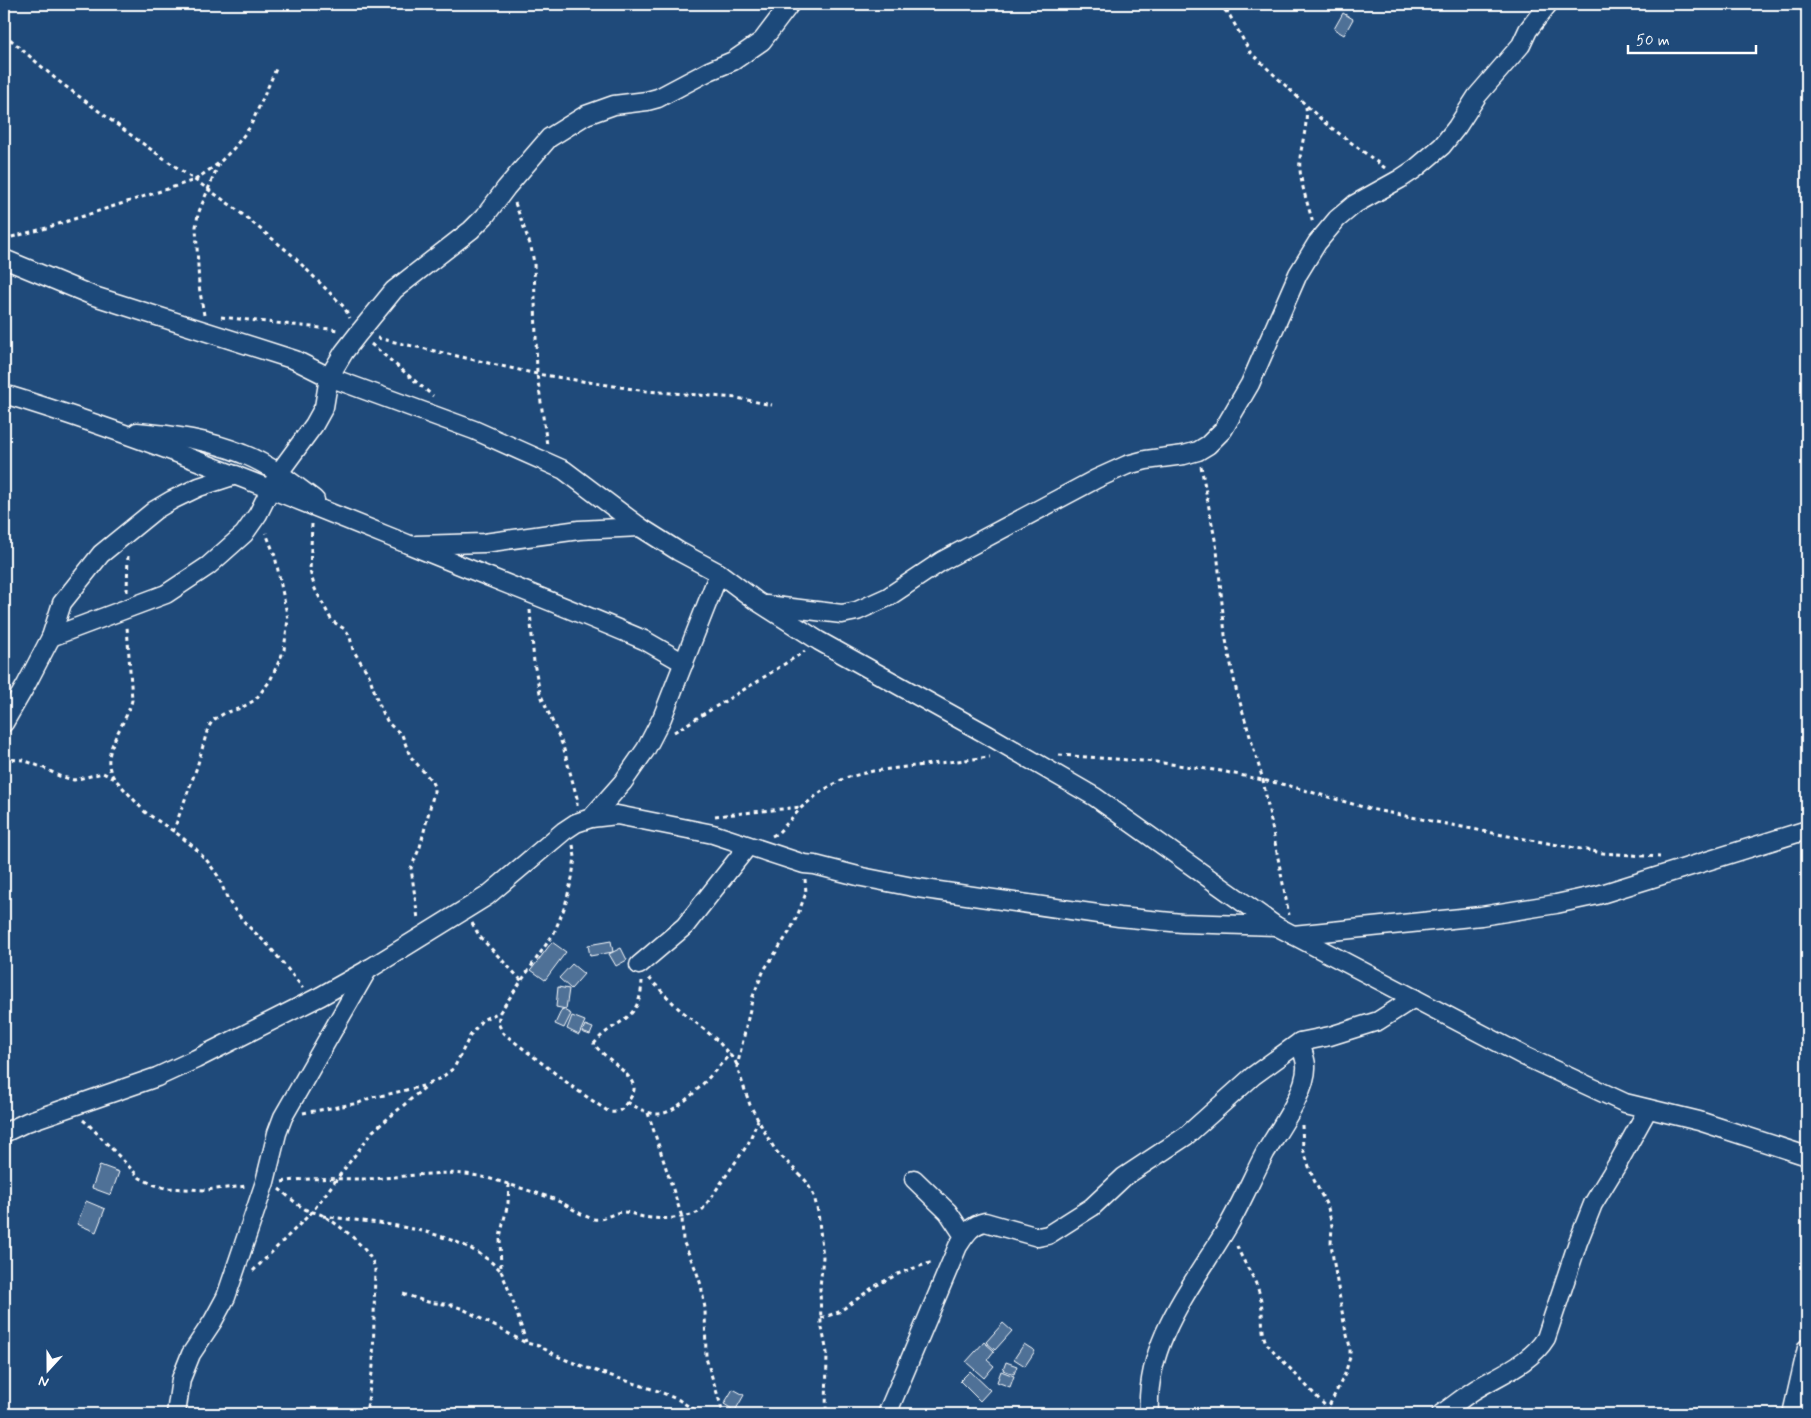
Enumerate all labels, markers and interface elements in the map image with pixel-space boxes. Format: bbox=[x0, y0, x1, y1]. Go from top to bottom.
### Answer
scale bar bbox=[1628, 22, 1756, 54]
text: 50 m bbox=[1636, 31, 1670, 51]
north arrow bbox=[22, 1346, 72, 1396]
text: N bbox=[36, 1371, 51, 1391]

